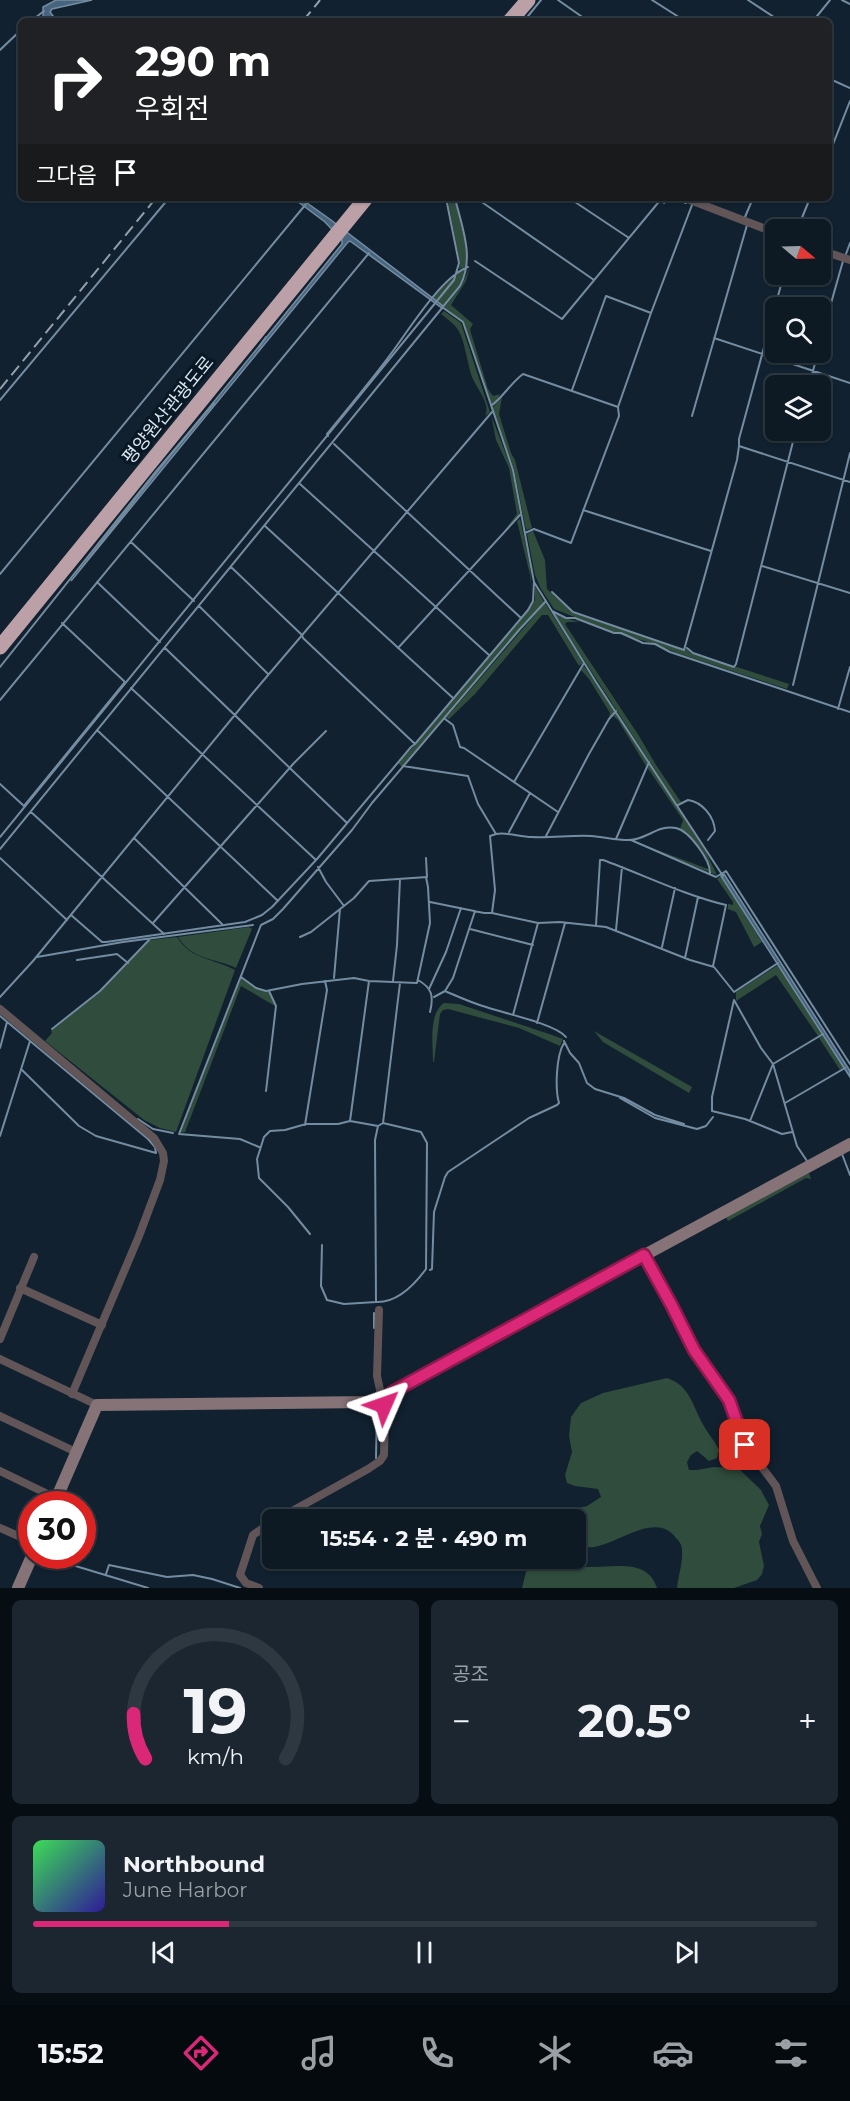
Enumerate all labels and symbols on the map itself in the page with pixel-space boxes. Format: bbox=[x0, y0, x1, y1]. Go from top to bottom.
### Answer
north arrow bbox=[765, 219, 831, 285]
street label: 평양원산관광도로 bbox=[118, 352, 218, 468]
position arrow bbox=[352, 1373, 416, 1437]
pin bbox=[719, 1419, 770, 1470]
speed limit sign: 30 bbox=[18, 1491, 96, 1569]

